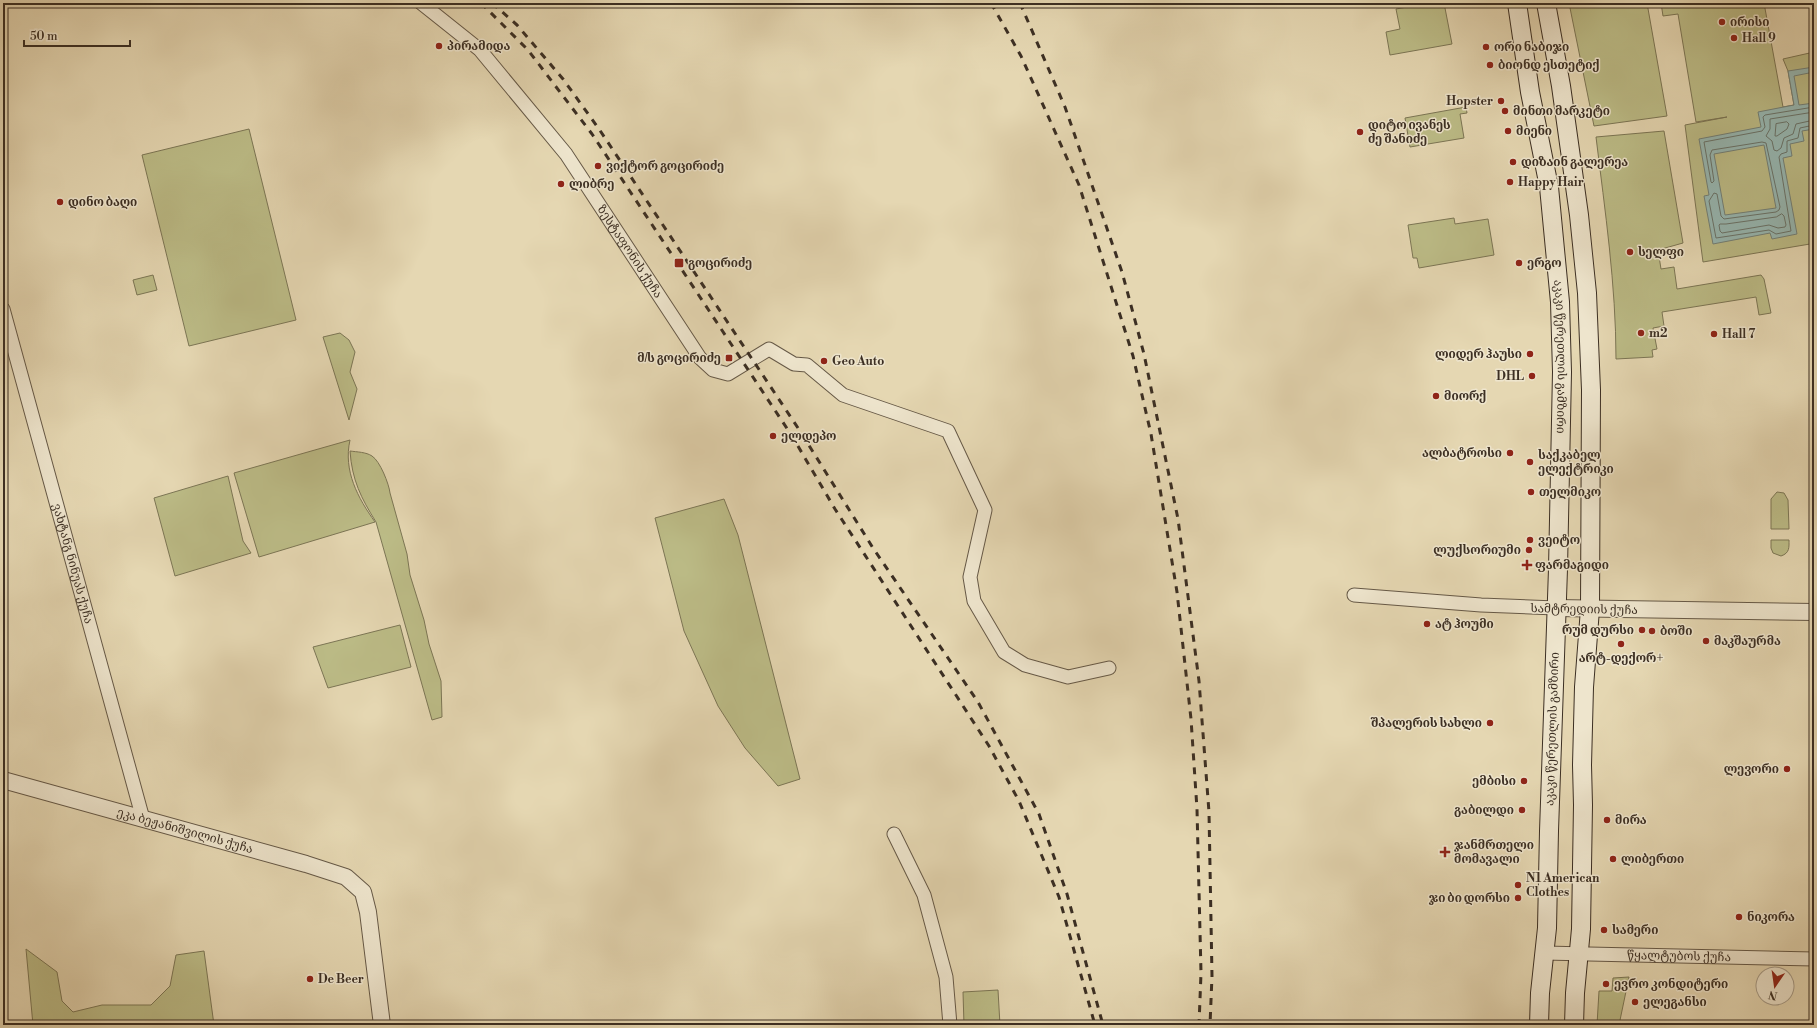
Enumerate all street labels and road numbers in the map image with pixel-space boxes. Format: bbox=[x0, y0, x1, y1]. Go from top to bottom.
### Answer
street label: ზესტაფონის ქუჩა bbox=[594, 202, 666, 301]
street label: აკაკი წერეთლის გამზირი bbox=[1550, 279, 1569, 434]
street label: ვახტანგ ნინუას ქუჩა bbox=[49, 502, 96, 626]
street label: სამტრედიის ქუჩა bbox=[1530, 601, 1638, 618]
street label: აკაკი წერეთლის გამზირი bbox=[1542, 652, 1563, 806]
street label: ეკა ბეჟანიშვილის ქუჩა bbox=[115, 805, 255, 857]
street label: წყალტუბოს ქუჩა bbox=[1627, 948, 1731, 965]

